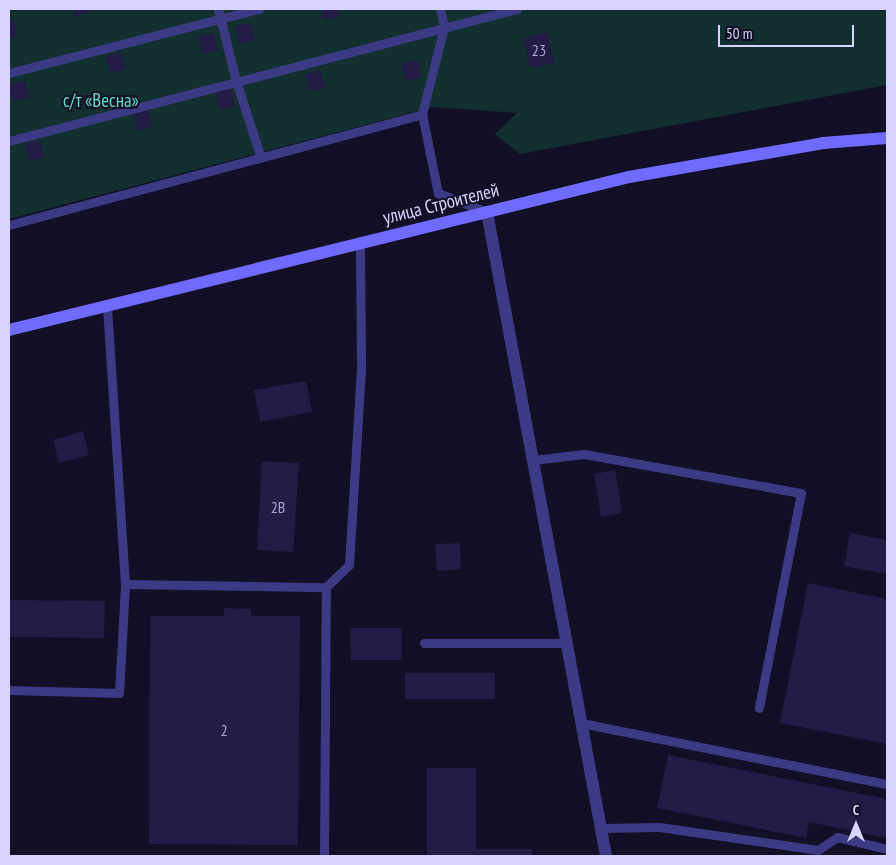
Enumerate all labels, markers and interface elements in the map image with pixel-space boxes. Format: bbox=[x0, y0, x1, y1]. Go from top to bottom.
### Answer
scale bar bbox=[721, 15, 857, 47]
text: 50 m bbox=[726, 24, 752, 43]
house number: 23 bbox=[532, 40, 546, 60]
park label: с/т «Весна» bbox=[63, 90, 139, 112]
street label: улица Строителей bbox=[381, 179, 501, 229]
house number: 2В bbox=[271, 497, 285, 517]
house number: 2 bbox=[220, 720, 228, 740]
north arrow bbox=[831, 800, 881, 850]
text: С bbox=[853, 801, 859, 819]

